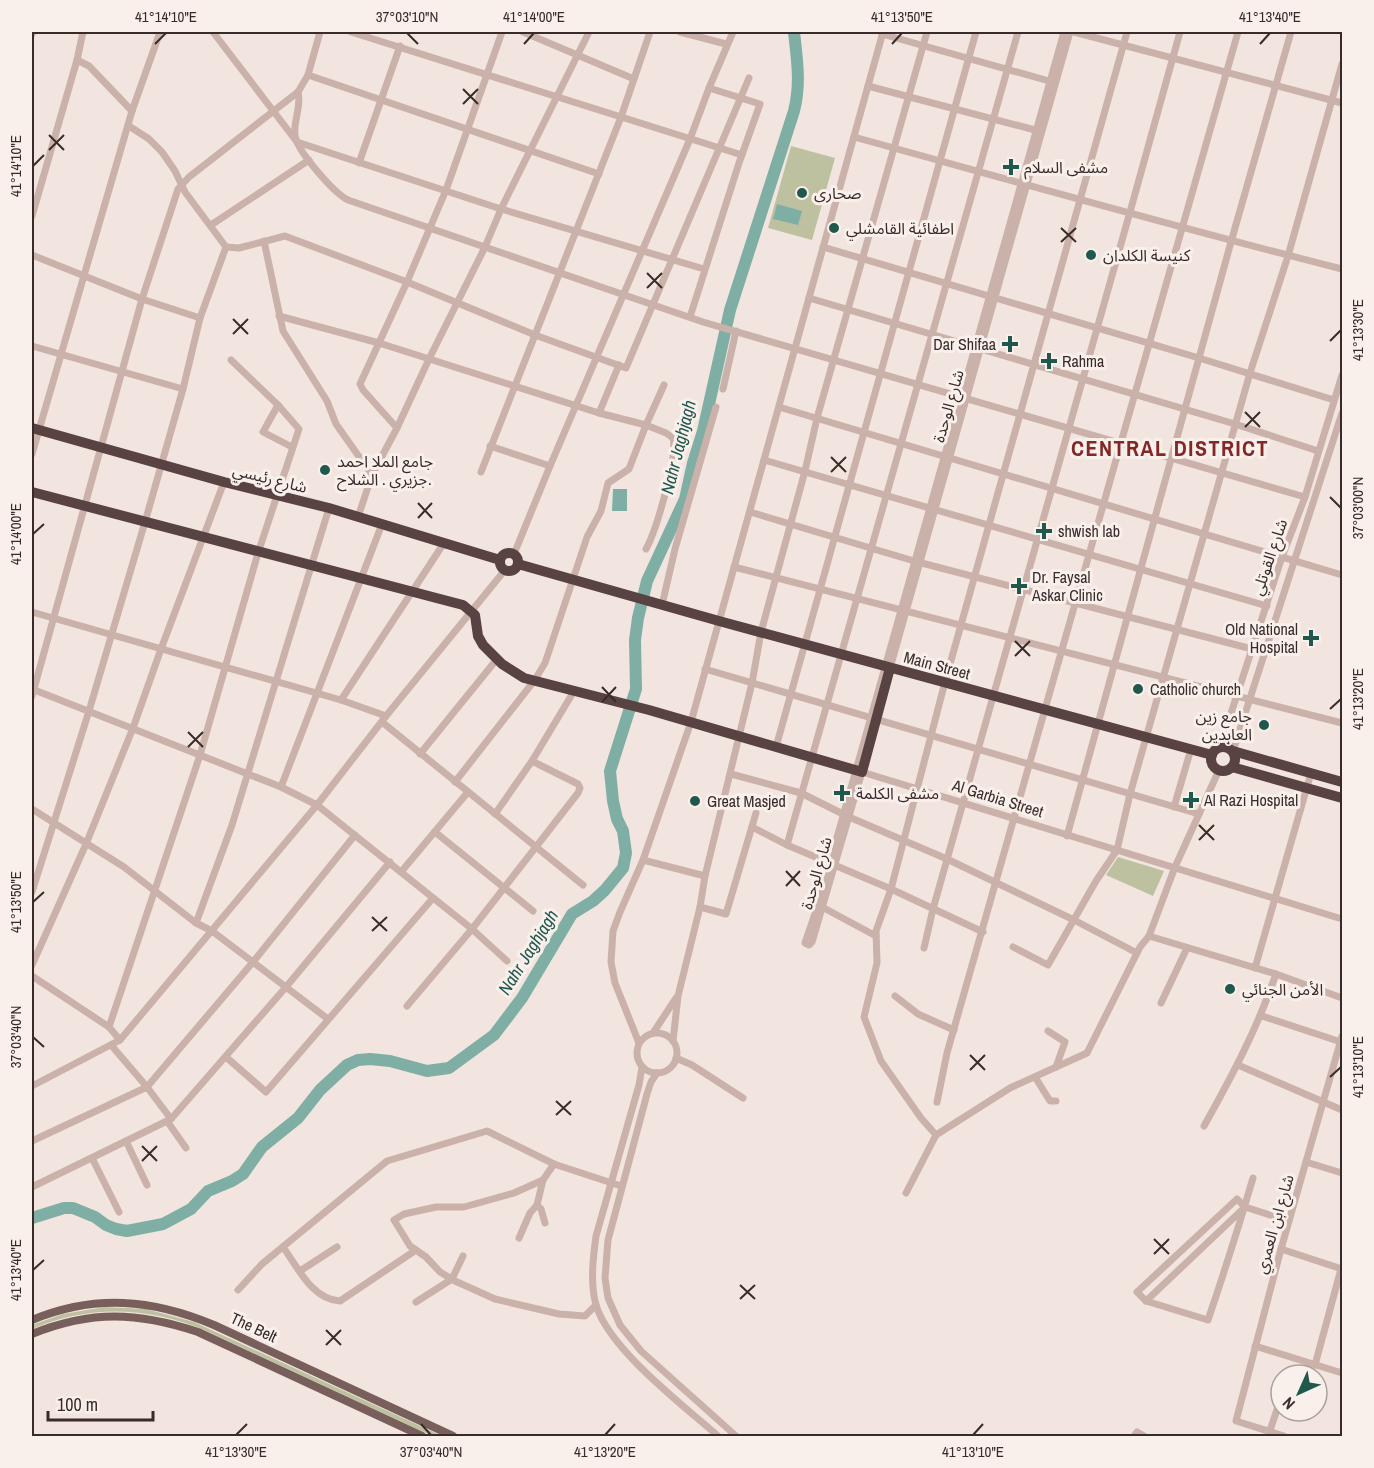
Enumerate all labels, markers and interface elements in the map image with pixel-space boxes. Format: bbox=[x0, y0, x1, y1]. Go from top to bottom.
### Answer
text: 41°14'10"E bbox=[135, 6, 197, 27]
text: 37°03'10"N bbox=[376, 6, 438, 27]
text: 41°14'00"E bbox=[503, 6, 565, 27]
text: 41°13'50"E bbox=[871, 6, 933, 27]
text: 41°13'40"E bbox=[1239, 6, 1301, 27]
text: 41°14'10"E bbox=[5, 135, 26, 197]
place label: مشفى السلام bbox=[1024, 156, 1108, 180]
marker: مشفى السلام bbox=[1002, 158, 1020, 176]
place label: صحارى bbox=[814, 182, 861, 204]
marker: صحارى bbox=[795, 186, 809, 200]
place label: اطفائية القامشلي bbox=[846, 217, 954, 241]
marker: اطفائية القامشلي bbox=[827, 221, 841, 235]
place label: كنيسة الكلدان bbox=[1103, 244, 1191, 266]
marker: كنيسة الكلدان bbox=[1084, 248, 1098, 262]
text: 41°13'30"E bbox=[1347, 299, 1368, 361]
place label: Dar Shifaa bbox=[933, 333, 997, 355]
marker: Dar Shifaa bbox=[1001, 335, 1019, 353]
place label: Rahma bbox=[1062, 350, 1105, 372]
marker: Rahma bbox=[1040, 352, 1058, 370]
street label: شارع الوحدة bbox=[927, 367, 971, 446]
water label: Nahr Jaghjagh bbox=[654, 397, 702, 497]
district label: CENTRAL DISTRICT bbox=[1071, 433, 1269, 463]
place label: جامع الملا احمد جزيري . الشلاح. bbox=[337, 450, 433, 492]
street label: شارع رئيسي bbox=[230, 458, 309, 500]
marker: جامع الملا احمد جزيري . الشلاح. bbox=[318, 463, 332, 477]
text: 37°03'00"N bbox=[1347, 477, 1368, 539]
text: 41°14'00"E bbox=[5, 503, 26, 565]
street label: شارع القوتلي bbox=[1246, 516, 1294, 599]
place label: shwish lab bbox=[1058, 520, 1120, 542]
marker: shwish lab bbox=[1035, 522, 1053, 540]
place label: Dr. Faysal Askar Clinic bbox=[1031, 566, 1103, 606]
marker: Dr. Faysal Askar Clinic bbox=[1010, 577, 1028, 595]
place label: Old National Hospital bbox=[1225, 618, 1298, 658]
marker: Old National Hospital bbox=[1302, 629, 1320, 647]
street label: Main Street bbox=[901, 646, 973, 684]
text: 41°13'20"E bbox=[1347, 668, 1368, 730]
place label: Catholic church bbox=[1150, 678, 1241, 700]
marker: Catholic church bbox=[1131, 682, 1145, 696]
place label: جامع زين العابدين bbox=[1196, 705, 1252, 745]
marker: جامع زين العابدين bbox=[1257, 718, 1271, 732]
street label: Al Garbia Street bbox=[949, 773, 1047, 822]
place label: مشفى الكلمة bbox=[856, 782, 939, 804]
marker: مشفى الكلمة bbox=[833, 784, 851, 802]
place label: Al Razi Hospital bbox=[1203, 789, 1298, 811]
place label: Great Masjed bbox=[707, 790, 786, 812]
marker: Al Razi Hospital bbox=[1182, 791, 1200, 809]
marker: Great Masjed bbox=[688, 794, 702, 808]
street label: شارع الوحدة bbox=[795, 834, 839, 913]
text: 41°13'50"E bbox=[5, 871, 26, 933]
water label: Nahr Jaghjagh bbox=[492, 905, 564, 999]
place label: الأمن الجنائي bbox=[1242, 978, 1323, 1002]
marker: الأمن الجنائي bbox=[1223, 982, 1237, 996]
text: 37°03'40"N bbox=[5, 1006, 26, 1068]
text: 41°13'10"E bbox=[1347, 1036, 1368, 1098]
street label: شارع ابن العمري bbox=[1249, 1172, 1301, 1277]
text: 41°13'40"E bbox=[5, 1239, 26, 1301]
street label: The Belt bbox=[227, 1307, 281, 1347]
north arrow bbox=[1269, 1363, 1329, 1423]
scale bar bbox=[48, 1384, 153, 1422]
text: 100 m bbox=[57, 1392, 98, 1417]
text: N bbox=[1277, 1392, 1300, 1415]
text: 41°13'30"E bbox=[205, 1441, 267, 1462]
text: 37°03'40"N bbox=[400, 1441, 462, 1462]
text: 41°13'20"E bbox=[574, 1441, 636, 1462]
text: 41°13'10"E bbox=[942, 1441, 1004, 1462]

